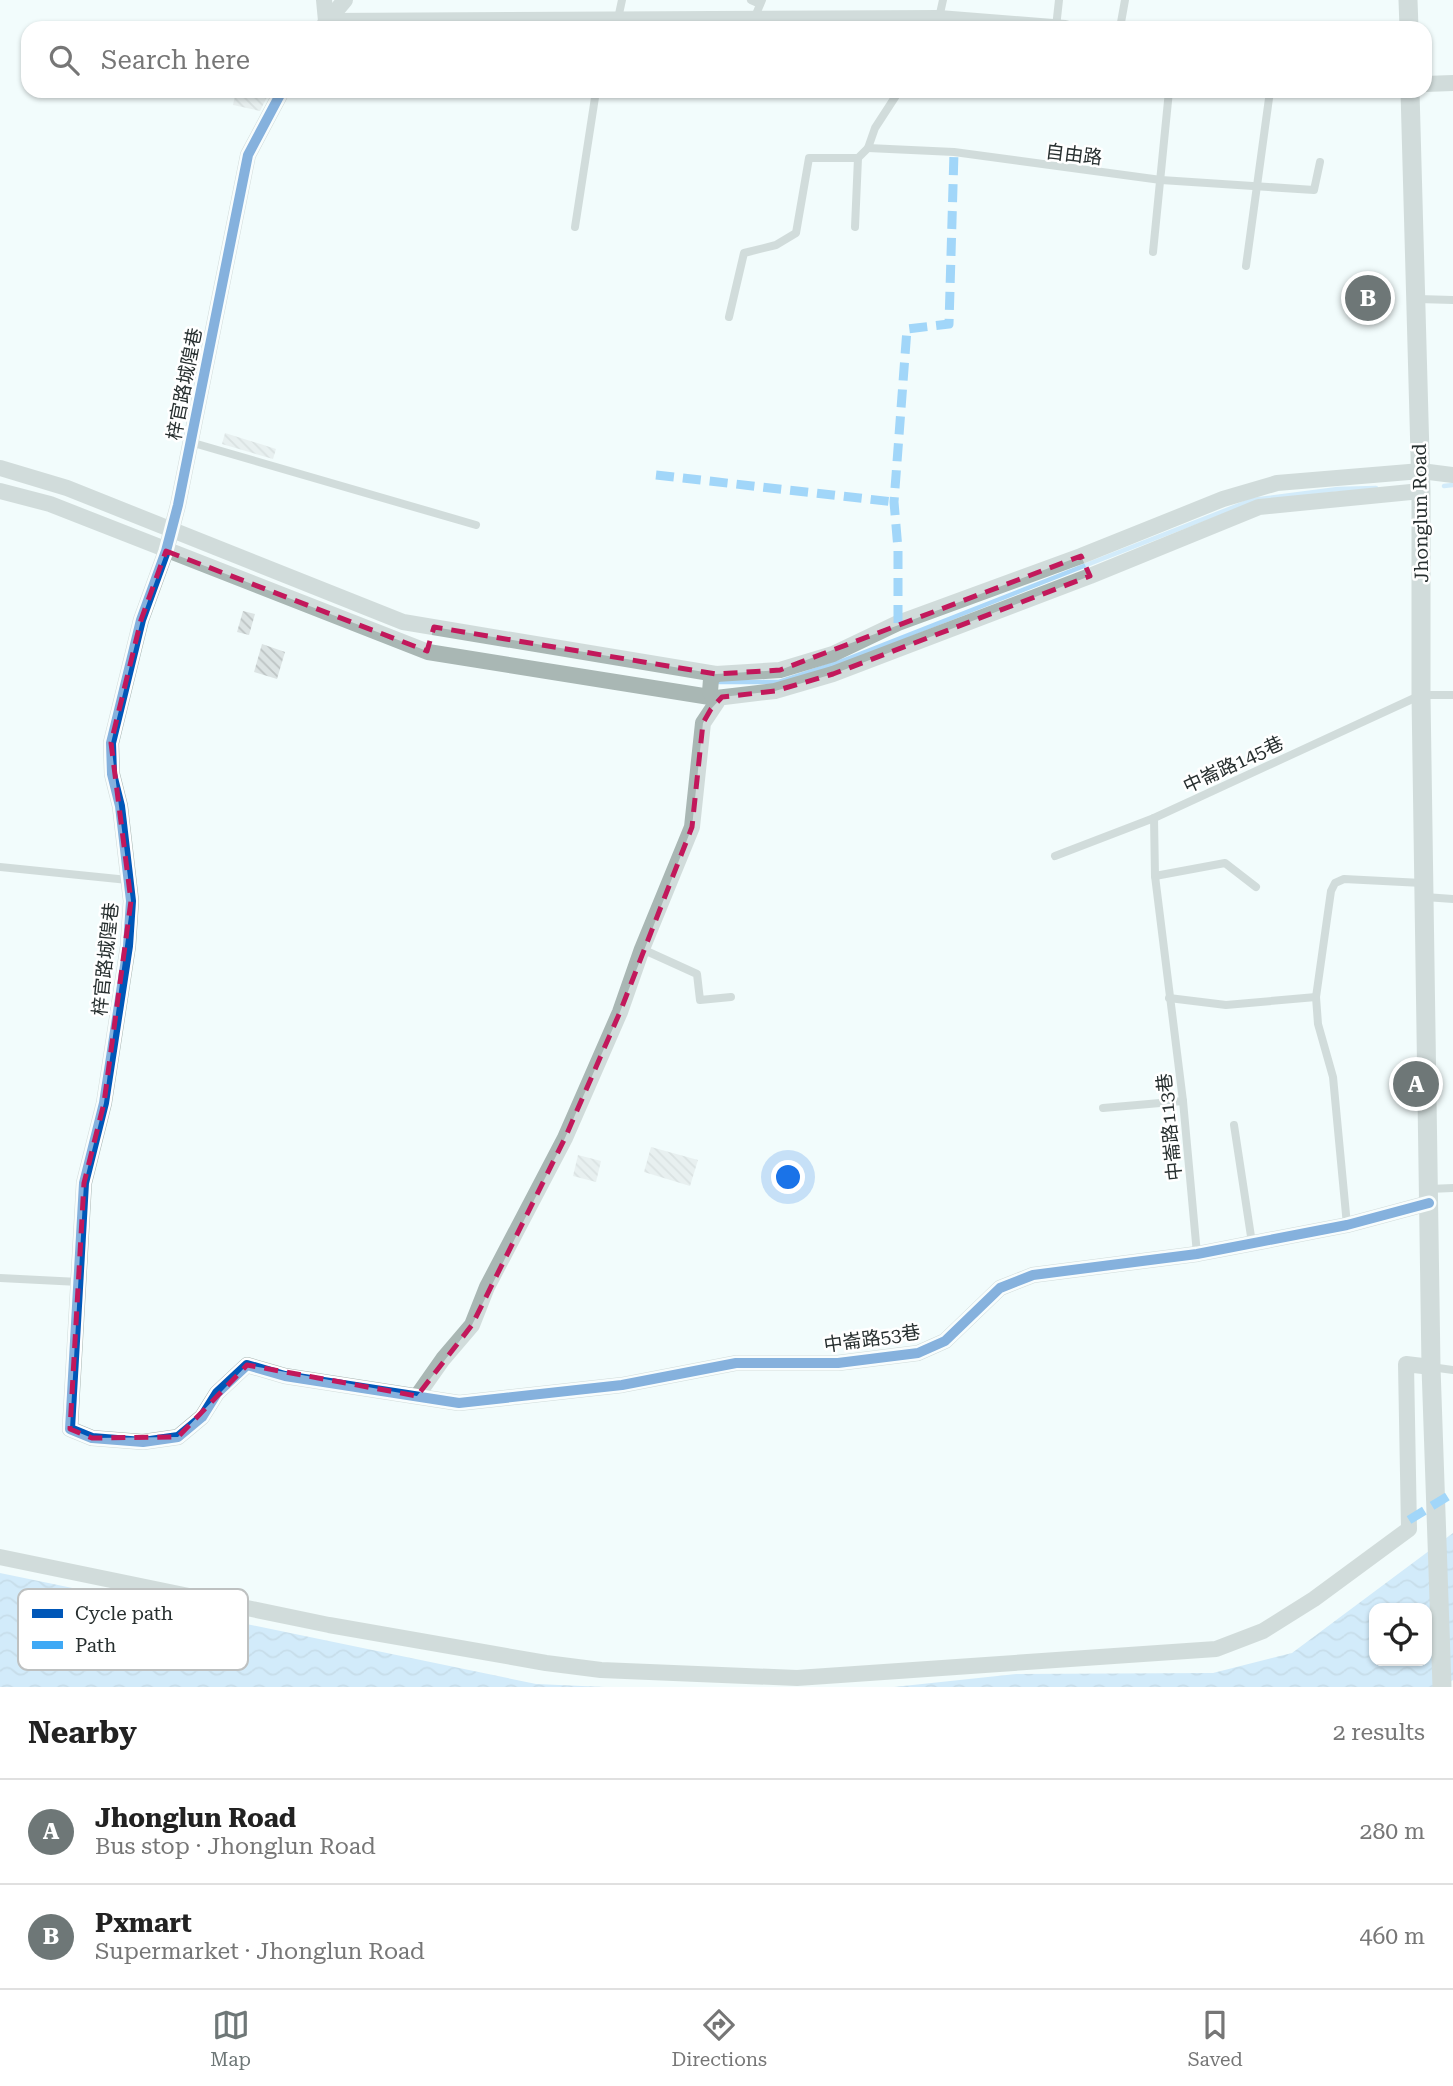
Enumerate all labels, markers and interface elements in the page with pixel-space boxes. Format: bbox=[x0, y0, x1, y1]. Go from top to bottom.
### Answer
search box bbox=[21, 21, 1432, 98]
icon: search bbox=[45, 41, 83, 79]
text: Search here bbox=[101, 45, 250, 75]
street label: 自由路 bbox=[1044, 140, 1104, 169]
pin: B bbox=[1345, 272, 1391, 324]
street label: 梓官路城隍巷 bbox=[162, 326, 207, 442]
street label: Jhonglun Road bbox=[1408, 443, 1433, 583]
street label: 中崙路145巷 bbox=[1179, 731, 1287, 798]
street label: 梓官路城隍巷 bbox=[88, 901, 123, 1017]
pin: A bbox=[1393, 1058, 1439, 1110]
street label: 中崙路113巷 bbox=[1152, 1072, 1187, 1182]
your location bbox=[771, 1160, 805, 1194]
street label: 中崙路53巷 bbox=[822, 1320, 922, 1357]
legend bbox=[18, 1589, 248, 1670]
text: Cycle path bbox=[75, 1602, 173, 1625]
map controls bbox=[1369, 1603, 1432, 1666]
button: locate bbox=[1369, 1603, 1432, 1666]
text: Path bbox=[75, 1634, 116, 1657]
text: Nearby bbox=[28, 1715, 137, 1750]
text: 2 results bbox=[1333, 1719, 1425, 1746]
text: Jhonglun Road bbox=[95, 1803, 296, 1833]
text: A bbox=[43, 1818, 59, 1845]
text: 280 m bbox=[1360, 1818, 1425, 1845]
text: Bus stop · Jhonglun Road bbox=[95, 1833, 376, 1860]
text: Pxmart bbox=[95, 1908, 192, 1938]
text: B bbox=[43, 1923, 59, 1950]
text: 460 m bbox=[1360, 1923, 1425, 1950]
text: Supermarket · Jhonglun Road bbox=[95, 1938, 425, 1965]
tab: Map bbox=[210, 2006, 251, 2071]
tab: Directions bbox=[671, 2006, 767, 2071]
tab: Saved bbox=[1188, 2006, 1243, 2071]

